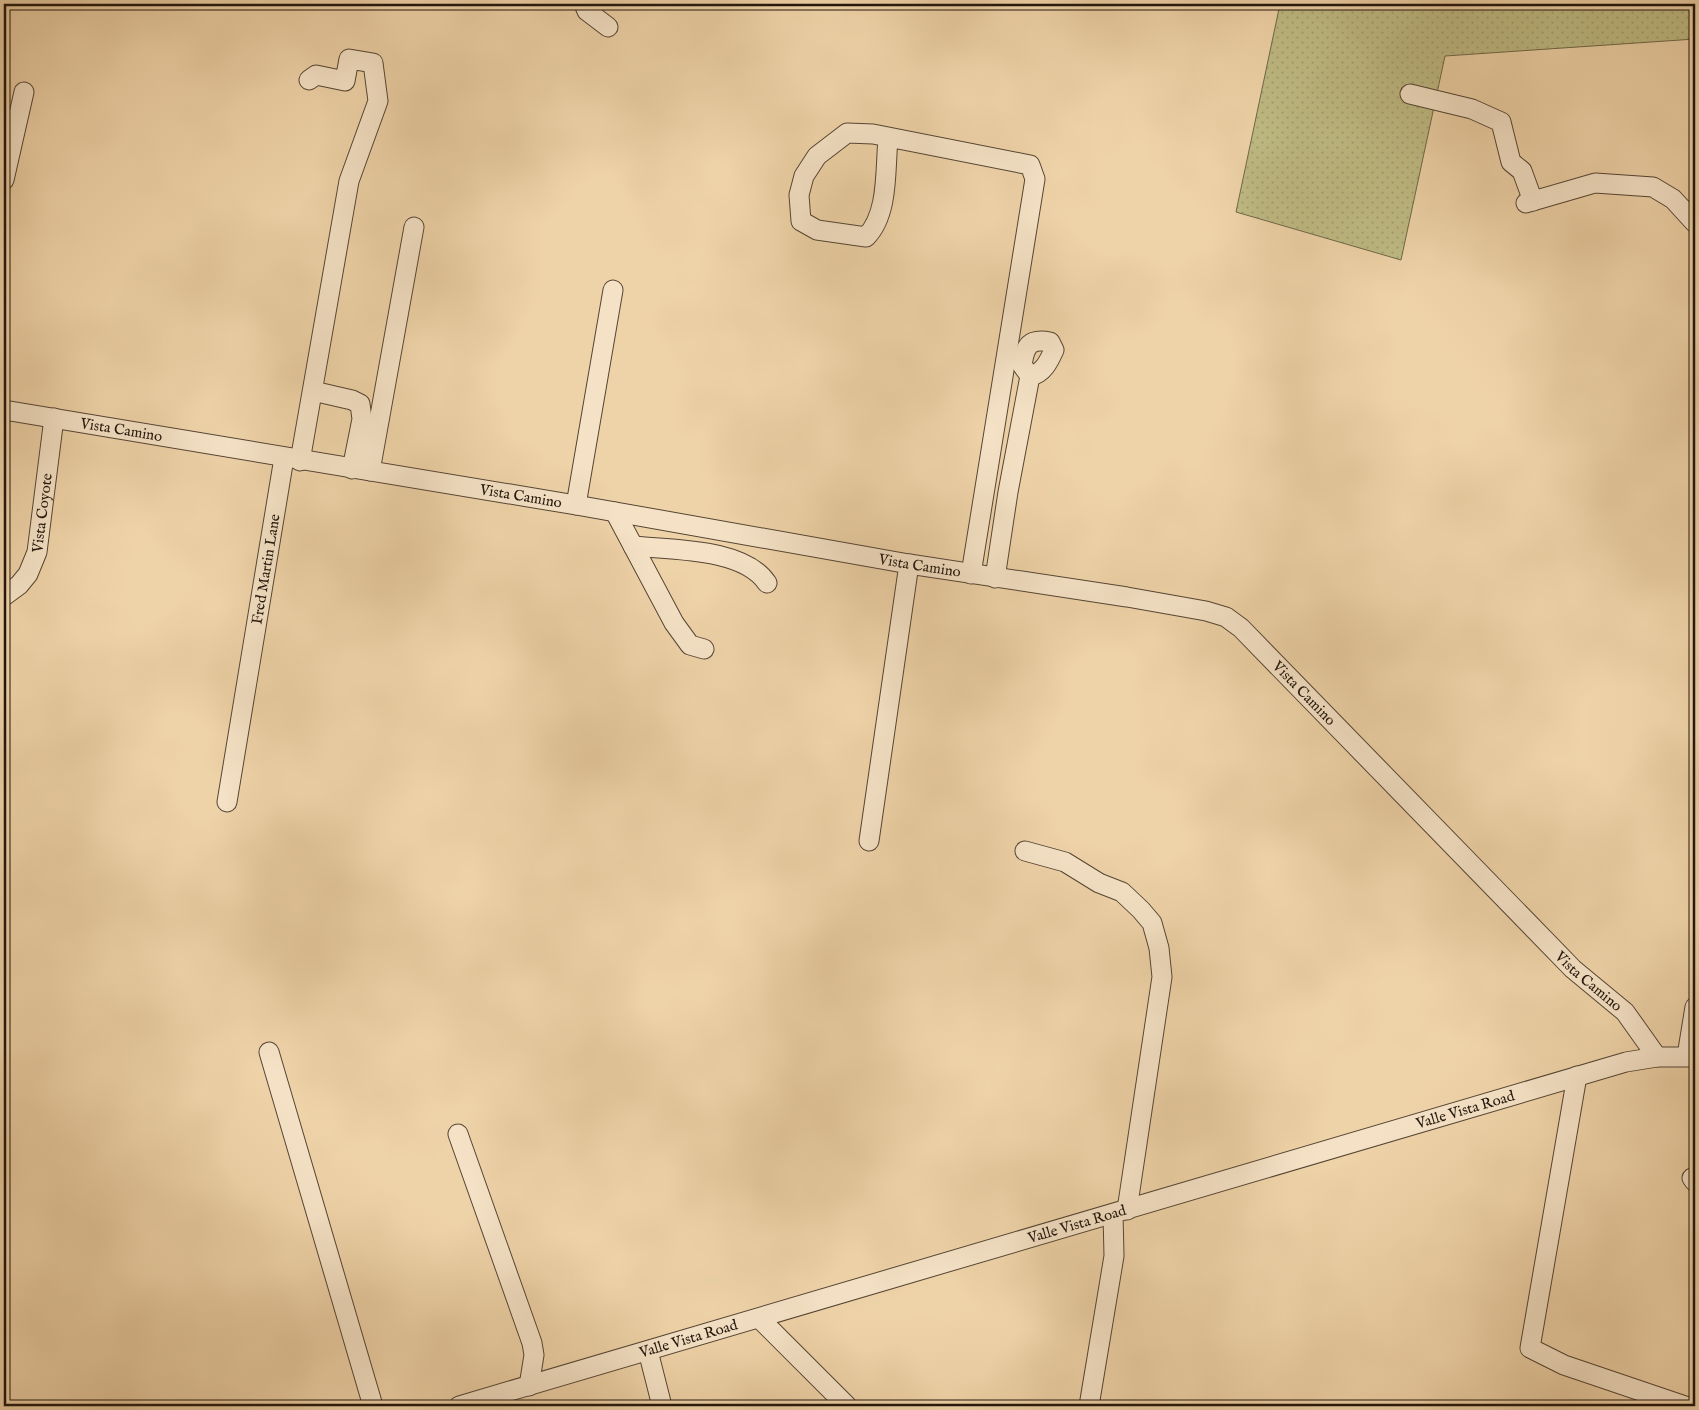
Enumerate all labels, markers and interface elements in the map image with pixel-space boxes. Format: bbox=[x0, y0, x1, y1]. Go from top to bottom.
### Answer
street label: Vista Camino bbox=[78, 413, 164, 446]
street label: Vista Coyote bbox=[27, 472, 56, 555]
street label: Vista Camino bbox=[477, 480, 563, 512]
street label: Fred Martin Lane bbox=[247, 512, 284, 626]
street label: Vista Camino bbox=[876, 549, 962, 581]
street label: Vista Camino bbox=[1268, 656, 1340, 729]
street label: Vista Camino bbox=[1550, 946, 1626, 1015]
street label: Valle Vista Road bbox=[1413, 1086, 1518, 1133]
street label: Valle Vista Road bbox=[1024, 1200, 1129, 1248]
street label: Valle Vista Road bbox=[636, 1315, 741, 1362]

